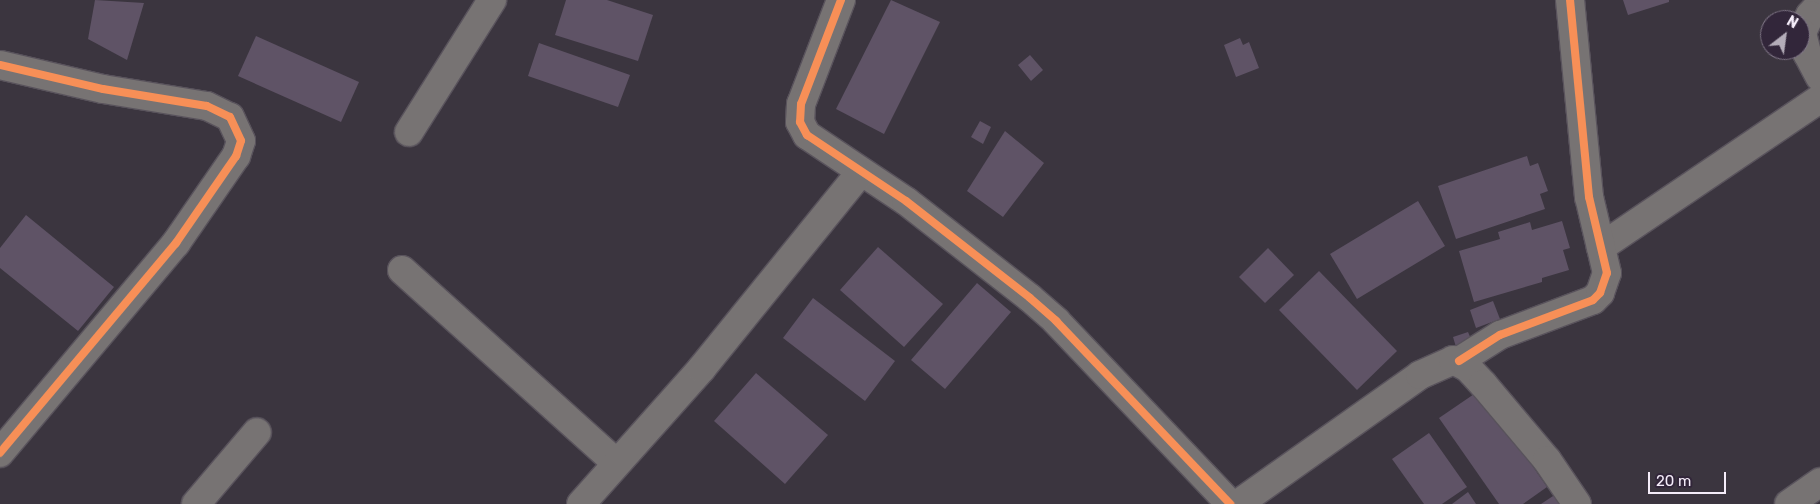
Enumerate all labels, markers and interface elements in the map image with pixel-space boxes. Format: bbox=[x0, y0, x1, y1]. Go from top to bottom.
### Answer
north arrow bbox=[1760, 10, 1810, 60]
text: N bbox=[1784, 13, 1801, 32]
scale bar bbox=[1650, 462, 1728, 494]
text: 20 m bbox=[1656, 472, 1691, 490]

